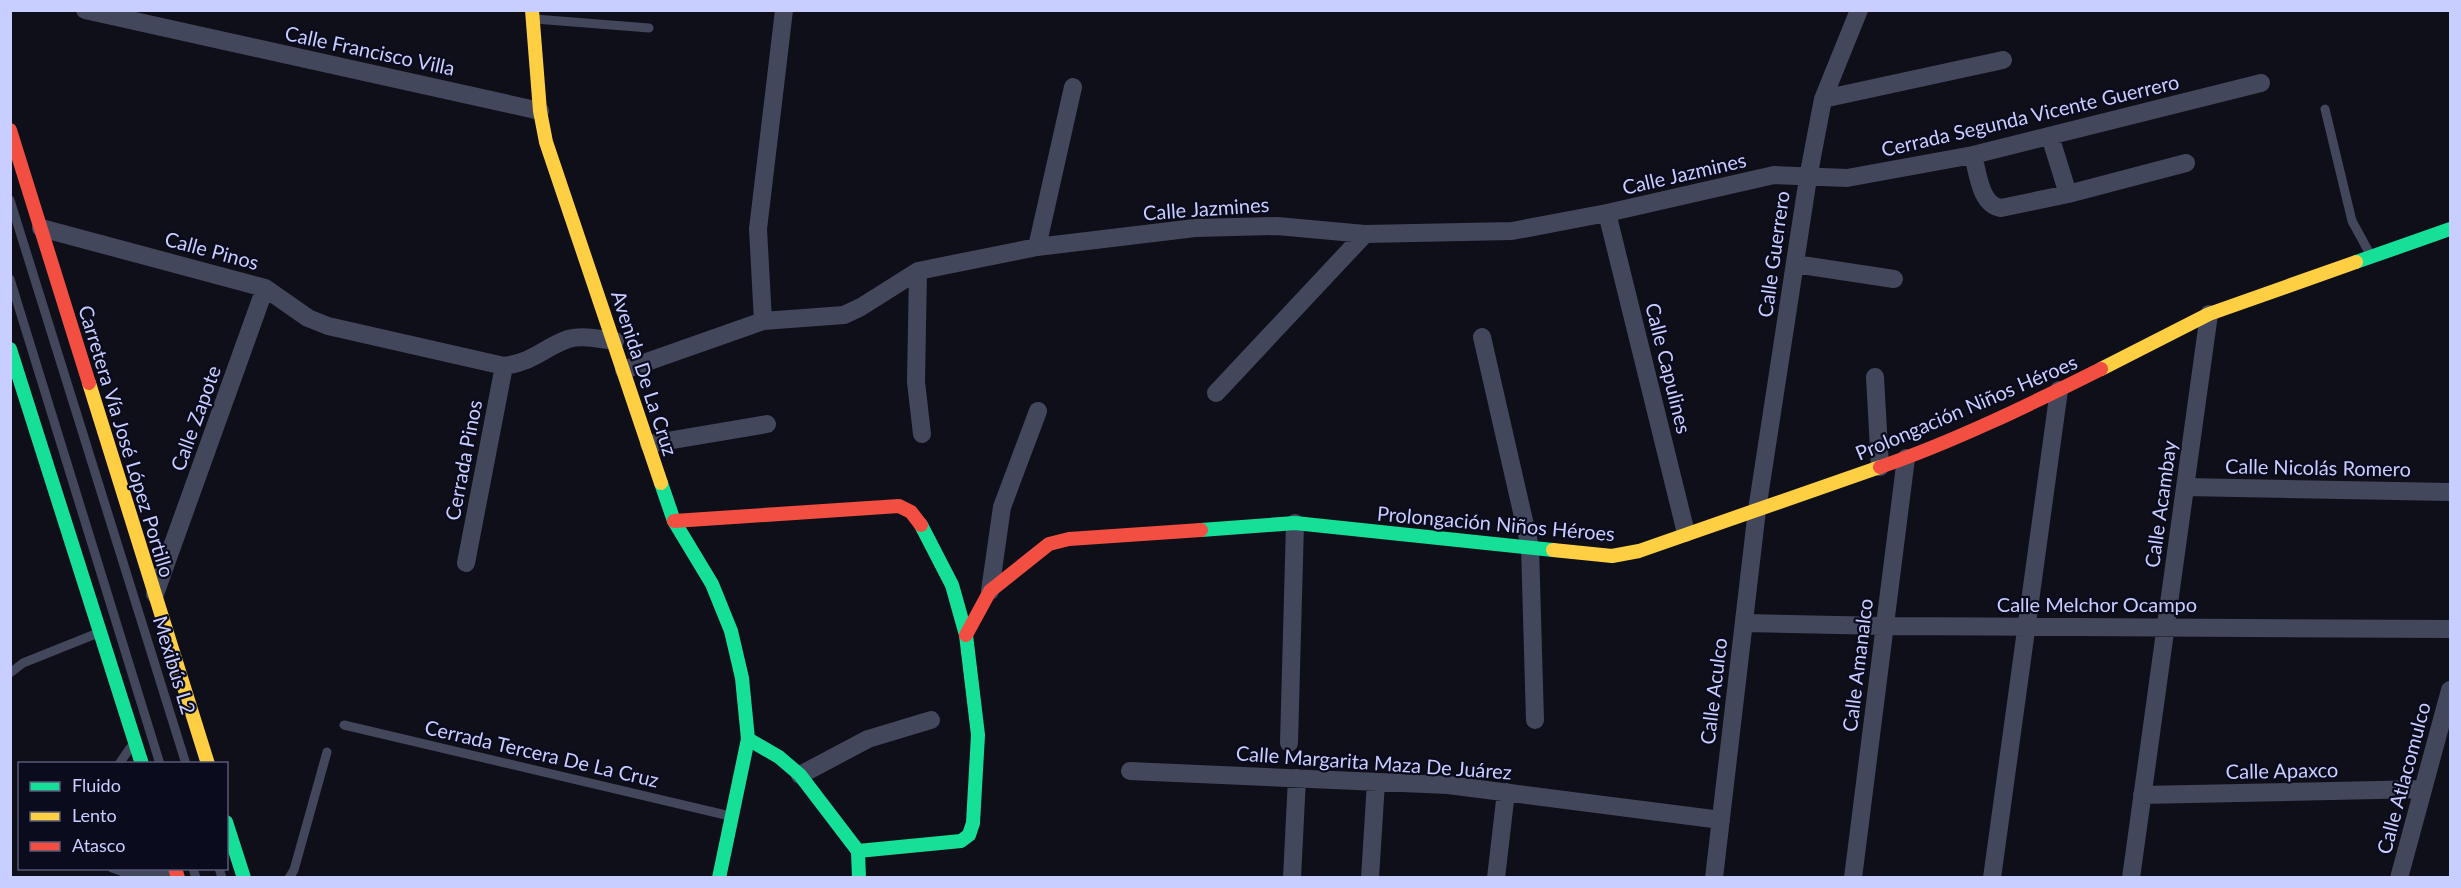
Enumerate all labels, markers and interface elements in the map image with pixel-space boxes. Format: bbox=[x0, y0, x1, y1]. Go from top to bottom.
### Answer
street label: Calle Francisco Villa bbox=[283, 20, 457, 80]
street label: Cerrada Segunda Vicente Guerrero bbox=[1879, 69, 2181, 161]
street label: Calle Jazmines bbox=[1620, 147, 1748, 199]
street label: Calle Guerrero bbox=[1752, 189, 1794, 319]
street label: Calle Jazmines bbox=[1142, 192, 1270, 224]
street label: Calle Pinos bbox=[162, 226, 262, 274]
street label: Avenida De La Cruz bbox=[607, 287, 683, 459]
street label: Calle Capulines bbox=[1641, 300, 1697, 436]
street label: Carretera Vía José López Portillo bbox=[74, 302, 180, 580]
street label: Prolongación Niños Héroes bbox=[1851, 349, 2081, 465]
street label: Calle Zapote bbox=[165, 362, 225, 474]
street label: Cerrada Pinos bbox=[440, 398, 486, 522]
street label: Calle Acambay bbox=[2139, 438, 2181, 569]
street label: Calle Nicolás Romero bbox=[2225, 453, 2411, 481]
street label: Prolongación Niños Héroes bbox=[1376, 501, 1616, 545]
street label: Calle Melchor Ocampo bbox=[1997, 592, 2197, 616]
street label: Calle Amanalco bbox=[1837, 597, 1877, 733]
street label: Mexibús L2 bbox=[149, 613, 201, 717]
street label: Calle Aculco bbox=[1695, 636, 1731, 746]
street label: Calle Atlacomulco bbox=[2371, 699, 2435, 857]
street label: Cerrada Tercera De La Cruz bbox=[423, 714, 661, 792]
street label: Calle Margarita Maza De Juárez bbox=[1235, 740, 1513, 784]
street label: Calle Apaxco bbox=[2225, 757, 2339, 783]
legend bbox=[18, 762, 228, 870]
text: Fluido bbox=[72, 774, 121, 796]
text: Lento bbox=[72, 804, 117, 826]
text: Atasco bbox=[72, 834, 125, 856]

